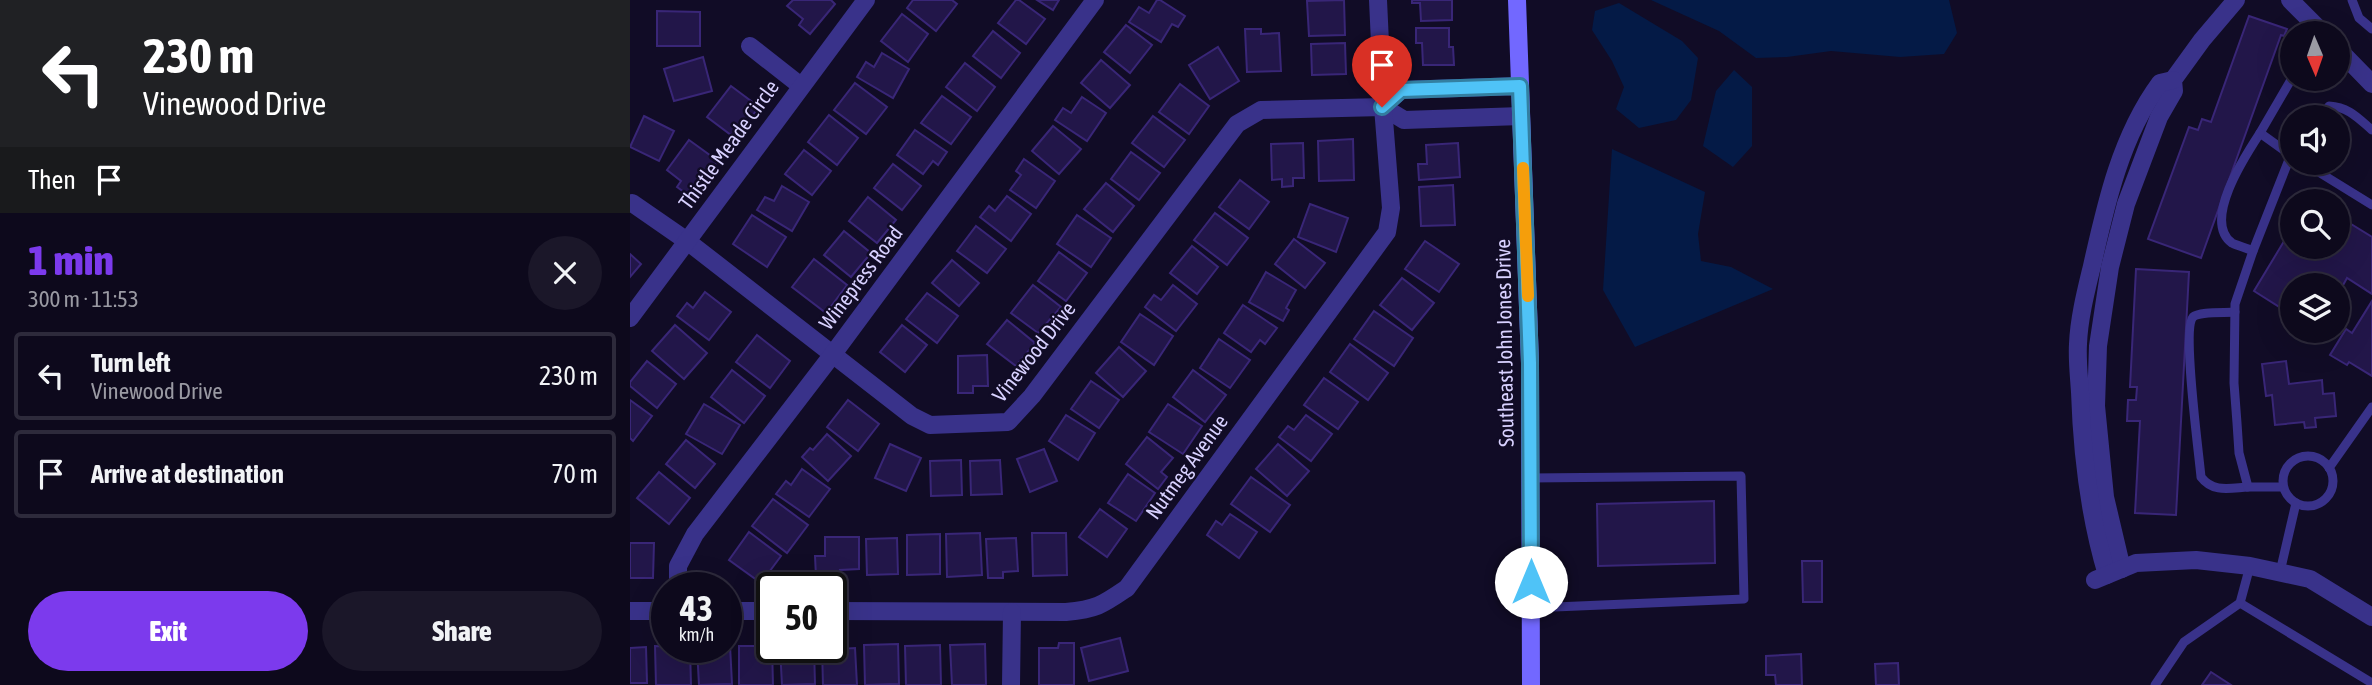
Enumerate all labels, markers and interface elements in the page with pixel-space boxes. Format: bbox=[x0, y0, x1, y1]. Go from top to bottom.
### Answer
north arrow bbox=[2280, 21, 2350, 91]
map controls bbox=[2280, 21, 2350, 343]
text: 230 m bbox=[143, 27, 254, 83]
icon: left bbox=[28, 28, 119, 119]
pin bbox=[1352, 35, 1412, 107]
icon: arrive bbox=[1363, 46, 1401, 84]
street label: Thistle Meade Circle bbox=[673, 75, 783, 214]
text: Vinewood Drive bbox=[143, 85, 326, 122]
button: sound bbox=[2280, 105, 2350, 175]
icon: arrive bbox=[90, 161, 128, 199]
text: Then bbox=[28, 165, 76, 195]
button: search bbox=[2280, 189, 2350, 259]
street label: Winepress Road bbox=[814, 221, 907, 334]
text: 1 min bbox=[28, 236, 114, 284]
button: close bbox=[528, 236, 602, 310]
street label: Southeast John Jones Drive bbox=[1490, 239, 1518, 447]
button: layers bbox=[2280, 273, 2350, 343]
text: 300 m · 11:53 bbox=[28, 286, 139, 312]
street label: Vinewood Drive bbox=[987, 297, 1080, 406]
text: Turn left bbox=[91, 348, 171, 378]
icon: left bbox=[32, 357, 70, 395]
text: 230 m bbox=[539, 361, 598, 391]
text: Vinewood Drive bbox=[91, 378, 223, 404]
street label: Nutmeg Avenue bbox=[1140, 409, 1232, 523]
icon: arrive bbox=[32, 455, 70, 493]
text: Arrive at destination bbox=[91, 459, 284, 489]
text: 70 m bbox=[551, 459, 598, 489]
position arrow bbox=[1494, 545, 1568, 619]
speed limit sign: 50 bbox=[756, 572, 847, 663]
text: 43 bbox=[680, 588, 713, 628]
button: Exit bbox=[28, 591, 308, 671]
button: Share bbox=[322, 591, 602, 671]
text: km/h bbox=[679, 624, 714, 645]

